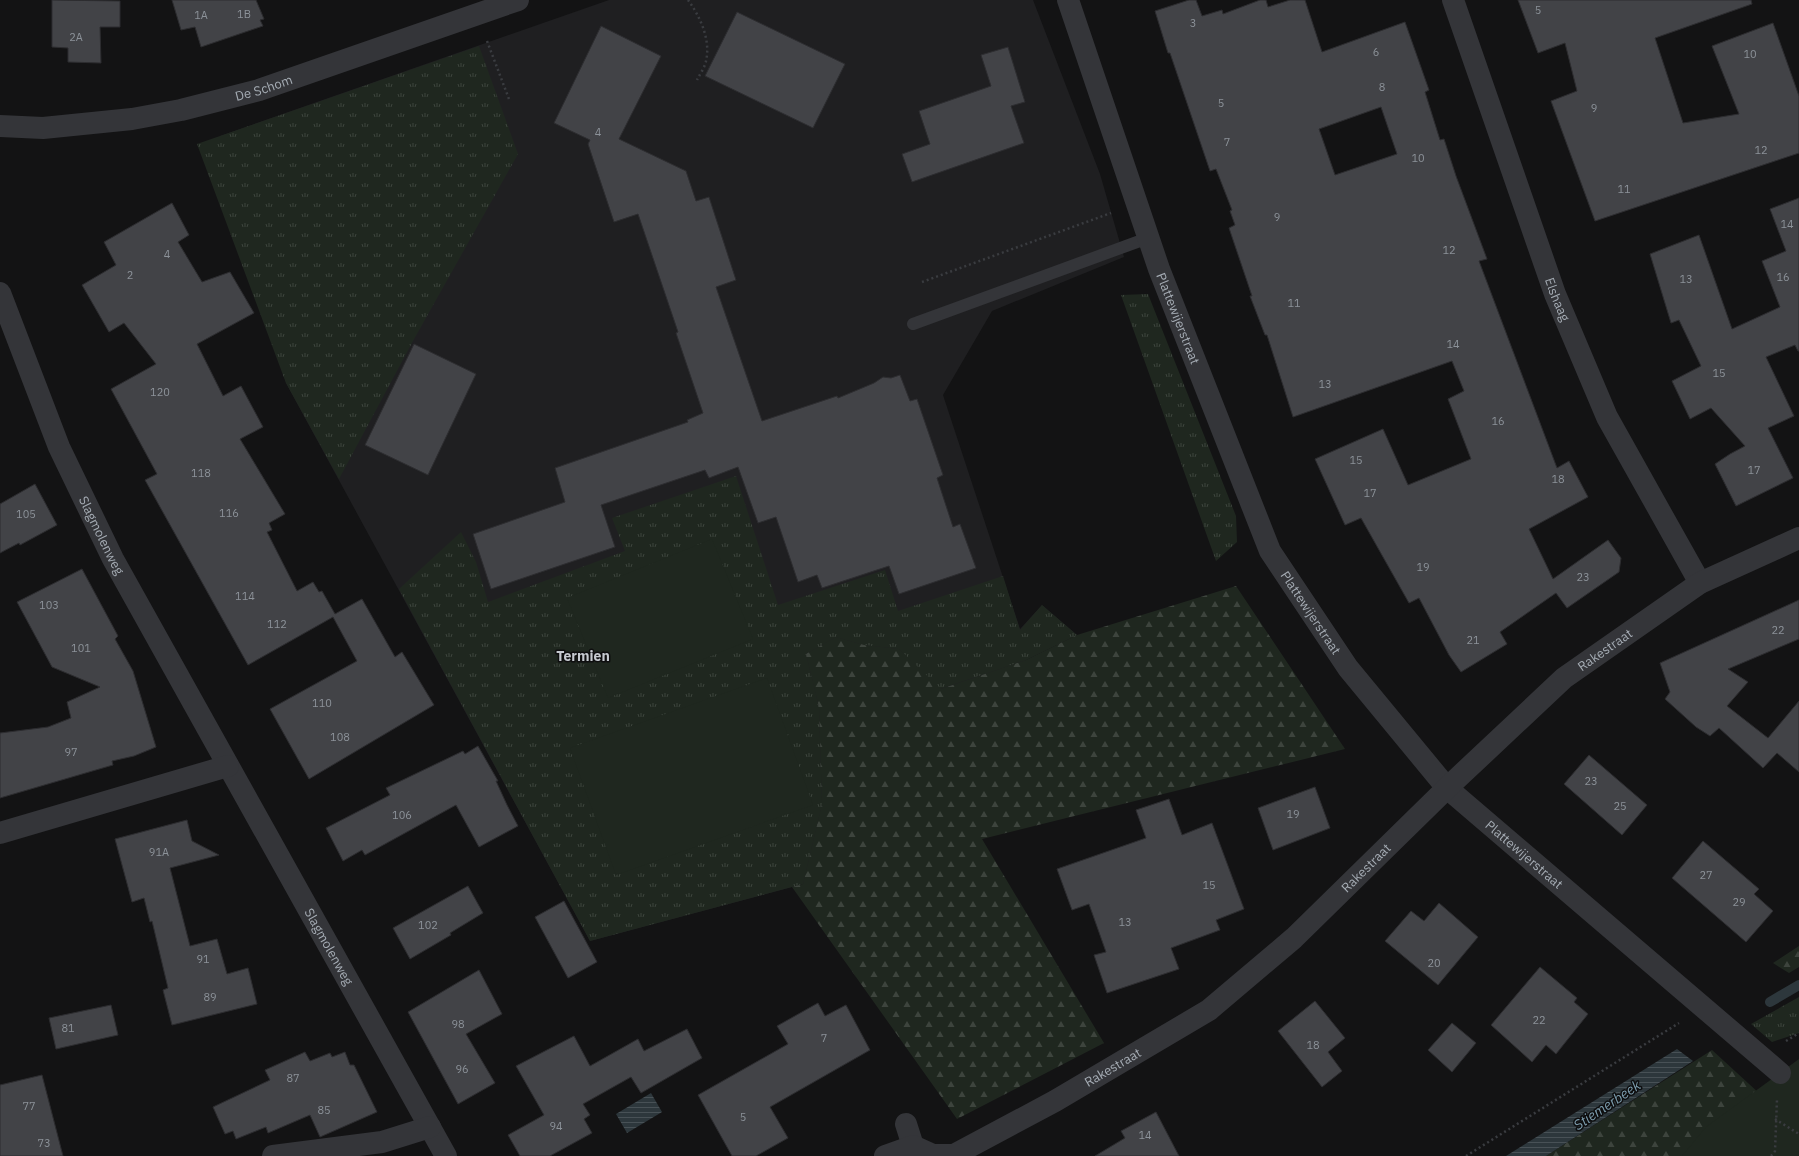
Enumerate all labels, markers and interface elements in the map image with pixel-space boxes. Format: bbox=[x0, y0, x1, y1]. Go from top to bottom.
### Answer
house number: 5 bbox=[1535, 3, 1541, 17]
house number: 1B bbox=[237, 7, 251, 21]
house number: 1A bbox=[194, 8, 208, 22]
house number: 3 bbox=[1190, 16, 1196, 30]
house number: 2A bbox=[69, 30, 83, 44]
house number: 6 bbox=[1373, 45, 1379, 59]
house number: 10 bbox=[1743, 47, 1757, 61]
street label: De Schom bbox=[233, 71, 295, 105]
house number: 8 bbox=[1379, 80, 1385, 94]
house number: 5 bbox=[1218, 96, 1224, 110]
house number: 9 bbox=[1591, 101, 1597, 115]
house number: 4 bbox=[595, 125, 602, 139]
house number: 7 bbox=[1224, 135, 1230, 149]
house number: 12 bbox=[1754, 143, 1768, 157]
house number: 10 bbox=[1411, 151, 1425, 165]
house number: 11 bbox=[1617, 182, 1631, 196]
house number: 9 bbox=[1274, 210, 1280, 224]
house number: 14 bbox=[1780, 217, 1794, 231]
house number: 12 bbox=[1442, 243, 1456, 257]
house number: 4 bbox=[164, 247, 171, 261]
house number: 2 bbox=[127, 268, 133, 282]
street label: Plattewijerstraat bbox=[1152, 270, 1204, 367]
house number: 16 bbox=[1776, 270, 1790, 284]
house number: 13 bbox=[1679, 272, 1693, 286]
street label: Elshaag bbox=[1541, 275, 1574, 324]
house number: 11 bbox=[1287, 296, 1301, 310]
house number: 14 bbox=[1446, 337, 1460, 351]
house number: 15 bbox=[1712, 366, 1726, 380]
house number: 13 bbox=[1318, 377, 1332, 391]
house number: 120 bbox=[150, 385, 170, 399]
house number: 16 bbox=[1491, 414, 1505, 428]
house number: 15 bbox=[1349, 453, 1363, 467]
house number: 17 bbox=[1747, 463, 1761, 477]
house number: 118 bbox=[191, 466, 211, 480]
house number: 18 bbox=[1551, 472, 1565, 486]
house number: 17 bbox=[1363, 486, 1377, 500]
street label: Slagmolenweg bbox=[75, 493, 128, 578]
house number: 116 bbox=[219, 506, 239, 520]
house number: 105 bbox=[16, 507, 36, 521]
house number: 19 bbox=[1416, 560, 1430, 574]
street label: Plattewijerstraat bbox=[1277, 568, 1345, 658]
house number: 23 bbox=[1576, 570, 1590, 584]
house number: 114 bbox=[235, 589, 255, 603]
house number: 103 bbox=[39, 598, 59, 612]
house number: 112 bbox=[267, 617, 287, 631]
house number: 22 bbox=[1771, 623, 1785, 637]
street label: Rakestraat bbox=[1574, 625, 1636, 675]
house number: 21 bbox=[1466, 633, 1480, 647]
house number: 101 bbox=[71, 641, 91, 655]
district label: Termien bbox=[556, 647, 610, 665]
house number: 110 bbox=[312, 696, 332, 710]
house number: 108 bbox=[330, 730, 350, 744]
house number: 97 bbox=[64, 745, 78, 759]
house number: 23 bbox=[1584, 774, 1598, 788]
house number: 25 bbox=[1613, 799, 1627, 813]
house number: 19 bbox=[1286, 807, 1300, 821]
house number: 106 bbox=[392, 808, 412, 822]
street label: Plattewijerstraat bbox=[1482, 817, 1566, 893]
street label: Rakestraat bbox=[1338, 840, 1395, 896]
house number: 91A bbox=[149, 845, 169, 859]
house number: 27 bbox=[1699, 868, 1713, 882]
house number: 15 bbox=[1202, 878, 1216, 892]
house number: 29 bbox=[1732, 895, 1746, 909]
street label: Slagmolenweg bbox=[300, 905, 357, 988]
house number: 13 bbox=[1118, 915, 1132, 929]
house number: 102 bbox=[418, 918, 438, 932]
house number: 91 bbox=[196, 952, 210, 966]
house number: 20 bbox=[1427, 956, 1441, 970]
house number: 89 bbox=[203, 990, 217, 1004]
house number: 22 bbox=[1532, 1013, 1546, 1027]
house number: 98 bbox=[451, 1017, 465, 1031]
house number: 81 bbox=[61, 1021, 75, 1035]
house number: 7 bbox=[821, 1031, 827, 1045]
house number: 18 bbox=[1306, 1038, 1320, 1052]
street label: Rakestraat bbox=[1081, 1044, 1144, 1091]
house number: 96 bbox=[455, 1062, 469, 1076]
house number: 87 bbox=[286, 1071, 300, 1085]
water label: Stiemerbeek bbox=[1570, 1076, 1645, 1134]
house number: 77 bbox=[22, 1099, 36, 1113]
house number: 85 bbox=[317, 1103, 331, 1117]
house number: 5 bbox=[740, 1110, 746, 1124]
house number: 94 bbox=[549, 1119, 563, 1133]
house number: 14 bbox=[1138, 1128, 1152, 1142]
house number: 73 bbox=[37, 1136, 51, 1150]

